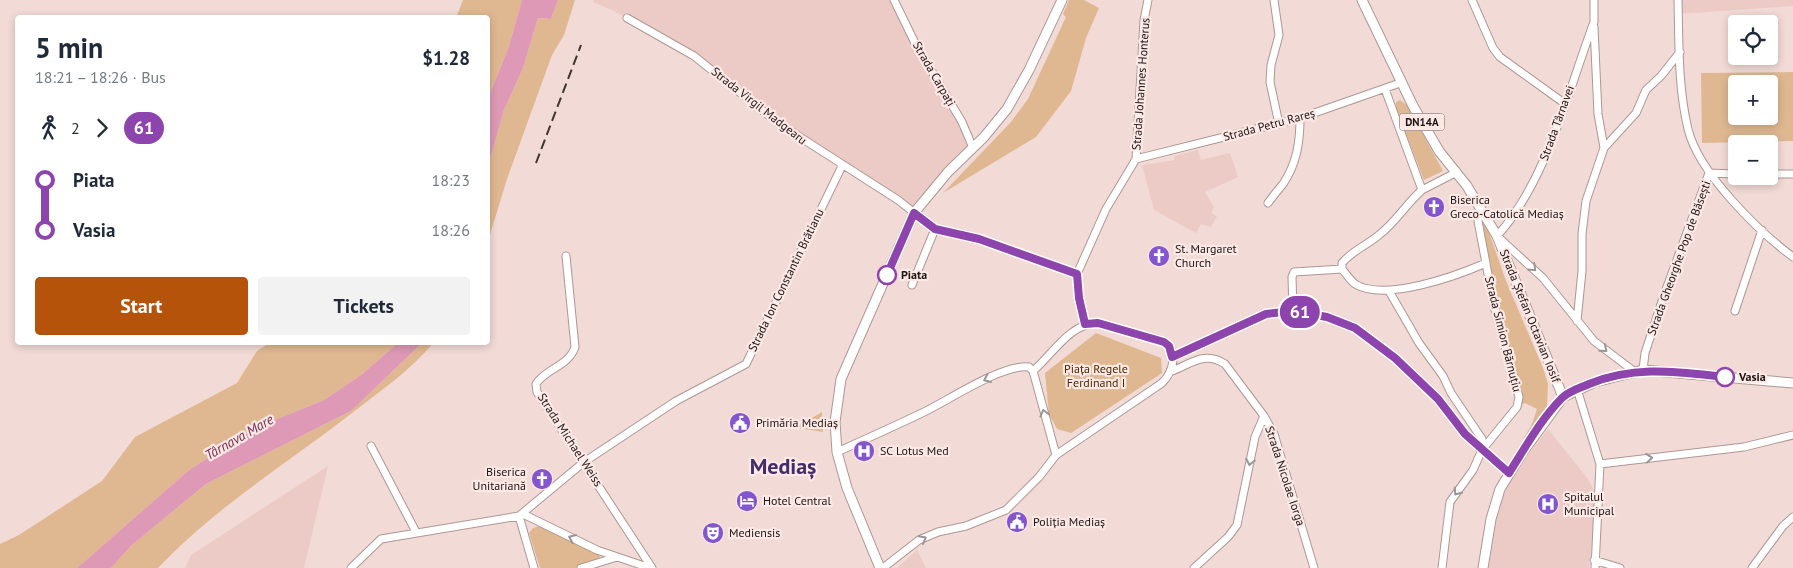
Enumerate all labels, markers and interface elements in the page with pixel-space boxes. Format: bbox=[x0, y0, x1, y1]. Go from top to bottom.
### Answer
map controls bbox=[1728, 15, 1778, 185]
button: locate bbox=[1728, 15, 1778, 65]
street label: Strada Johannes Honterus bbox=[1128, 17, 1153, 151]
text: 5 min bbox=[35, 29, 103, 66]
street label: Strada Carpați bbox=[910, 39, 959, 109]
text: $1.28 bbox=[422, 46, 470, 70]
street label: Strada Virgil Madgearu bbox=[709, 64, 810, 148]
text: 18:21 – 18:26 · Bus bbox=[35, 67, 166, 87]
button: + bbox=[1728, 75, 1778, 125]
street label: Strada Târnavei bbox=[1536, 83, 1577, 162]
street label: Strada Petru Rareș bbox=[1221, 105, 1316, 144]
icon: walk bbox=[35, 114, 63, 142]
icon: forward bbox=[88, 114, 116, 142]
road number: DN14A bbox=[1400, 114, 1444, 130]
text: 61 bbox=[134, 116, 154, 139]
text: 2 bbox=[71, 118, 80, 138]
button: − bbox=[1728, 135, 1778, 185]
text: Piata bbox=[73, 168, 114, 192]
text: 18:23 bbox=[432, 170, 470, 190]
street label: Strada Gheorghe Pop de Băsești bbox=[1644, 178, 1714, 337]
place label: Biserica Greco-Catolică Mediaș bbox=[1450, 192, 1564, 221]
church icon: Biserica Greco-Catolică Mediaș bbox=[1422, 195, 1446, 219]
street label: Strada Ion Constantin Brătianu bbox=[744, 206, 827, 354]
text: Vasia bbox=[73, 218, 115, 242]
text: 18:26 bbox=[432, 220, 470, 240]
place label: St. Margaret Church bbox=[1175, 241, 1237, 270]
church icon: St. Margaret Church bbox=[1147, 244, 1171, 268]
street label: Strada Ștefan Octavian Iosif bbox=[1497, 247, 1565, 386]
one-way arrow bbox=[1528, 262, 1537, 271]
marker: Piata bbox=[877, 265, 897, 285]
place label: Piata bbox=[901, 267, 927, 282]
street label: Strada Simion Bărnuțiu bbox=[1482, 274, 1525, 393]
button: Start bbox=[35, 277, 248, 335]
button: Tickets bbox=[258, 277, 470, 335]
line badge: 61 bbox=[1278, 296, 1322, 328]
text: 61 bbox=[1290, 300, 1310, 323]
one-way arrow bbox=[1598, 343, 1607, 351]
park label: Piața Regele Ferdinand I bbox=[1064, 361, 1128, 390]
marker: Vasia bbox=[1715, 367, 1735, 387]
place label: Vasia bbox=[1738, 369, 1766, 384]
one-way arrow bbox=[983, 373, 992, 384]
street label: Strada Michael Weiss bbox=[535, 390, 606, 489]
one-way arrow bbox=[1039, 408, 1050, 417]
water label: Târnava Mare bbox=[201, 410, 277, 464]
public building icon: Primăria Mediaș bbox=[728, 411, 752, 435]
place label: Primăria Mediaș bbox=[756, 415, 838, 430]
street label: Strada Nicolae Iorga bbox=[1262, 424, 1309, 528]
hospital icon: SC Lotus Med bbox=[852, 439, 876, 463]
place label: SC Lotus Med bbox=[880, 443, 949, 458]
district label: Mediaș bbox=[750, 452, 816, 480]
one-way arrow bbox=[1645, 453, 1653, 464]
one-way arrow bbox=[1245, 458, 1255, 467]
place label: Biserica Unitariană bbox=[473, 464, 526, 493]
church icon: Biserica Unitariană bbox=[530, 467, 554, 491]
one-way arrow bbox=[1454, 486, 1463, 495]
hotel icon: Hotel Central bbox=[735, 489, 759, 513]
place label: Spitalul Municipal bbox=[1564, 489, 1615, 518]
hospital icon: Spitalul Municipal bbox=[1536, 492, 1560, 516]
place label: Hotel Central bbox=[763, 493, 831, 508]
public building icon: Poliția Mediaș bbox=[1005, 510, 1029, 534]
place label: Poliția Mediaș bbox=[1033, 514, 1105, 529]
theatre icon: Mediensis bbox=[701, 521, 725, 545]
place label: Mediensis bbox=[729, 525, 780, 540]
one-way arrow bbox=[568, 534, 577, 545]
one-way arrow bbox=[917, 536, 926, 546]

